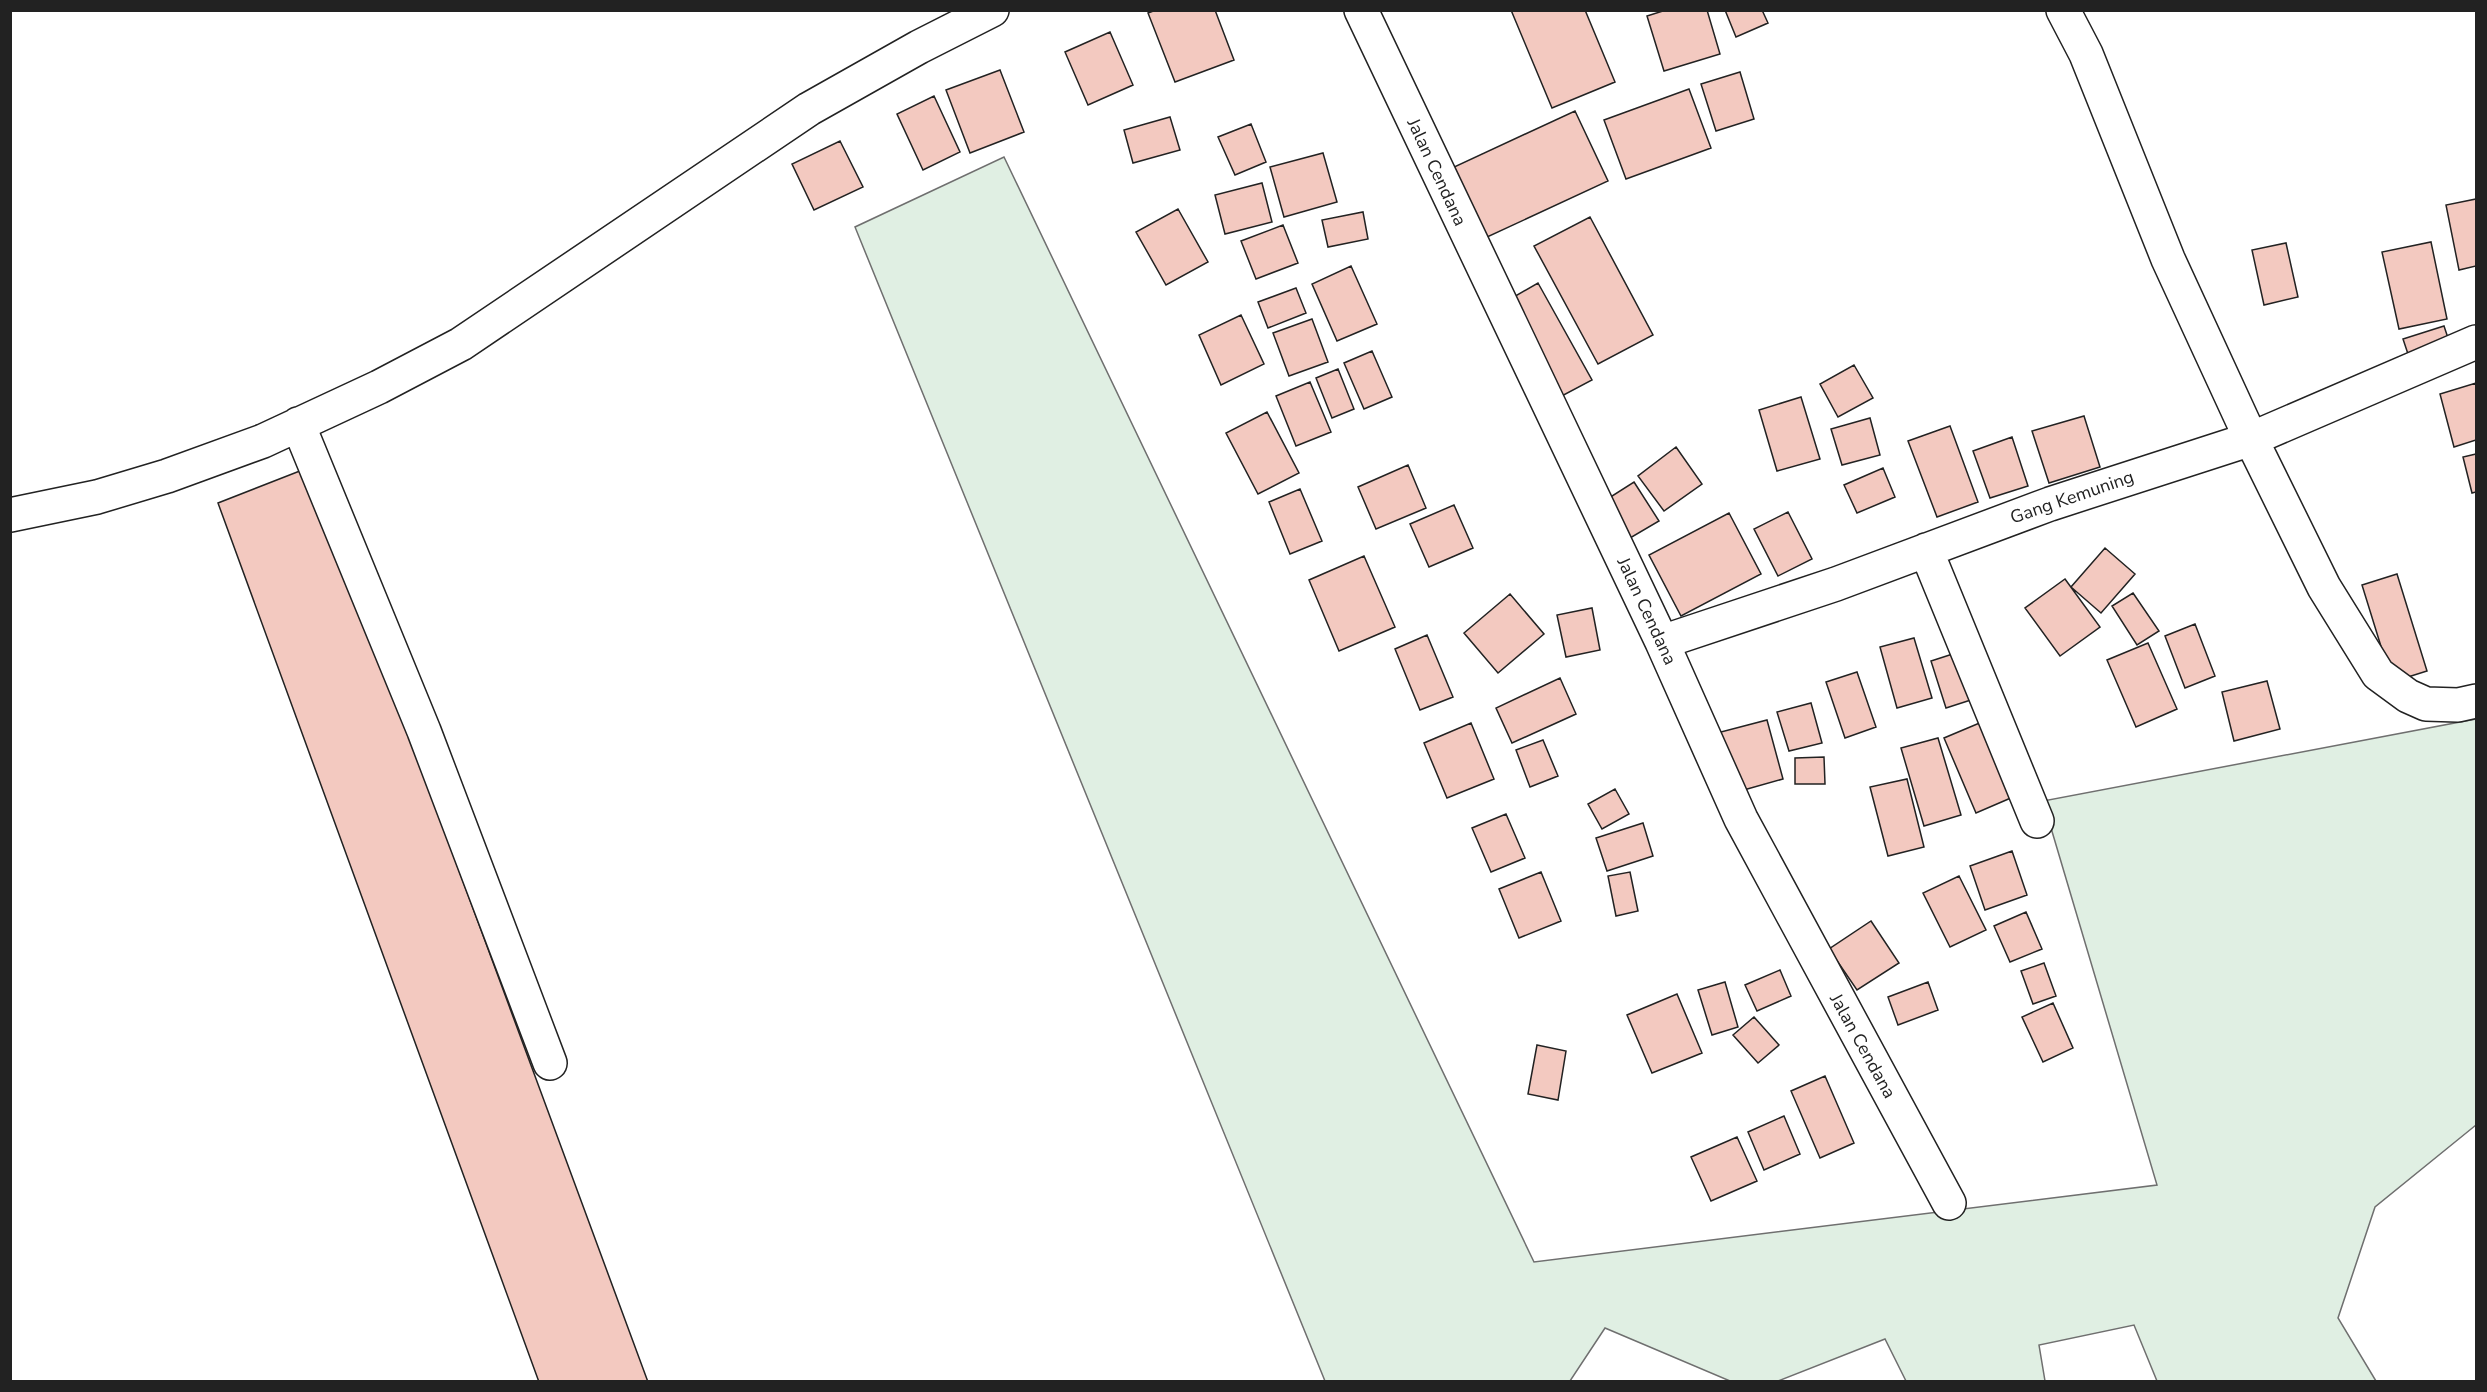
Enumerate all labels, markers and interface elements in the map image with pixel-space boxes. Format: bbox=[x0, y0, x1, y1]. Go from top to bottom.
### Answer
street label: Jalan Cendana bbox=[1401, 113, 1472, 230]
street label: Gang Kemuning bbox=[2007, 465, 2137, 529]
street label: Jalan Cendana bbox=[1611, 552, 1682, 669]
street label: Jalan Cendana bbox=[1824, 989, 1902, 1103]

